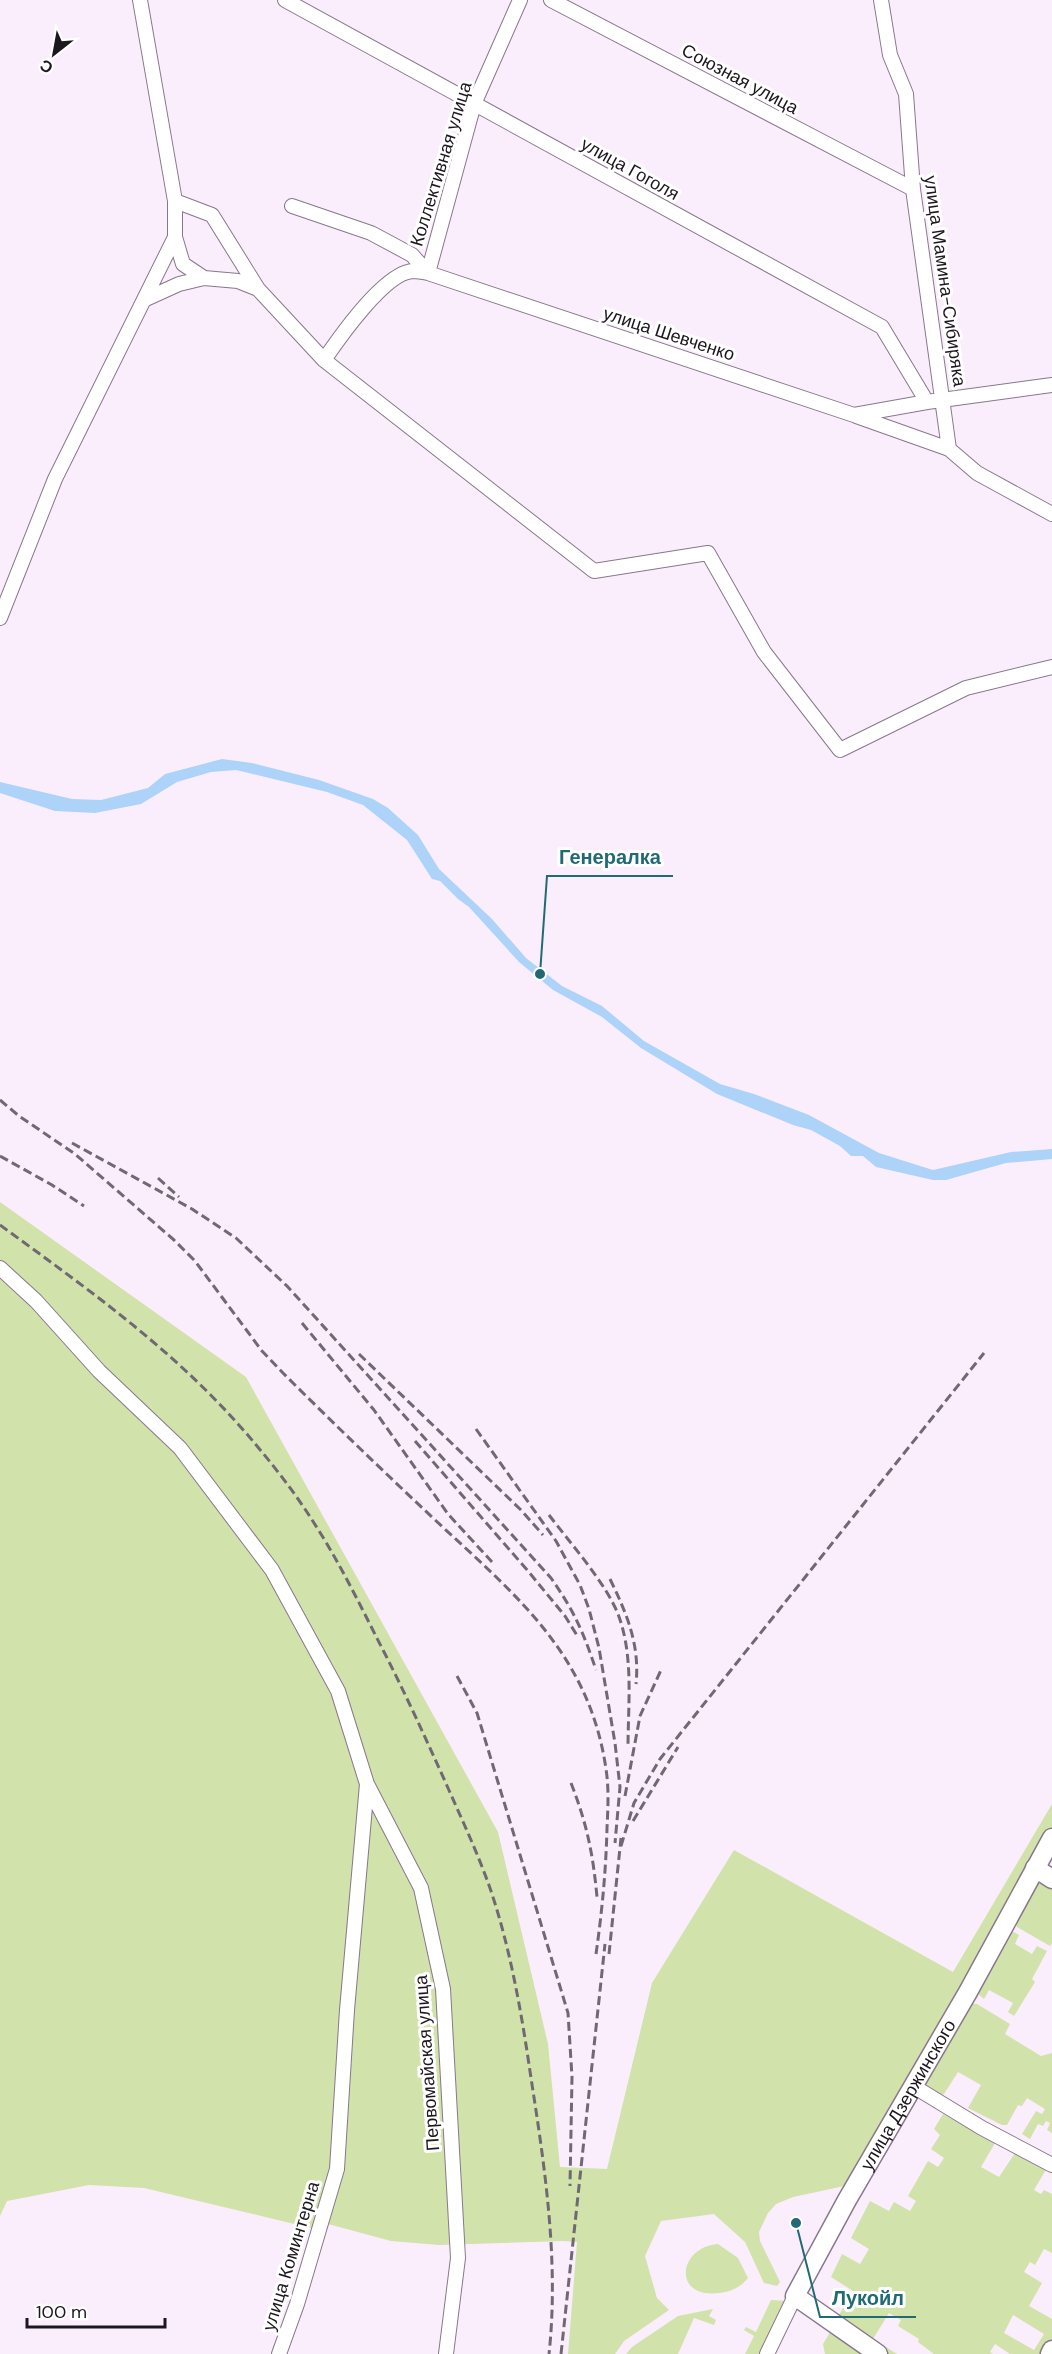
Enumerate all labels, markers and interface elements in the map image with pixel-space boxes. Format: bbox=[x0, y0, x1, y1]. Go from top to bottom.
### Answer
north arrow bbox=[24, 24, 84, 84]
street label: Союзная улица bbox=[678, 38, 803, 120]
text: С bbox=[36, 54, 57, 78]
street label: Коллективная улица bbox=[405, 78, 478, 249]
street label: улица Гоголя bbox=[577, 132, 683, 206]
street label: улица Мамина-Сибиряка bbox=[918, 174, 972, 389]
street label: улица Шевченко bbox=[600, 301, 738, 367]
callout: Генералка bbox=[547, 838, 673, 876]
text: Генералка bbox=[559, 844, 662, 870]
street label: Первомайская улица bbox=[409, 1973, 445, 2152]
street label: улица Дзержинского bbox=[855, 2015, 961, 2175]
street label: улица Коминтерна bbox=[257, 2177, 325, 2334]
callout: Лукойл bbox=[820, 2279, 916, 2317]
text: Лукойл bbox=[832, 2285, 904, 2311]
scale bar bbox=[27, 2291, 165, 2329]
text: 100 m bbox=[36, 2300, 87, 2324]

